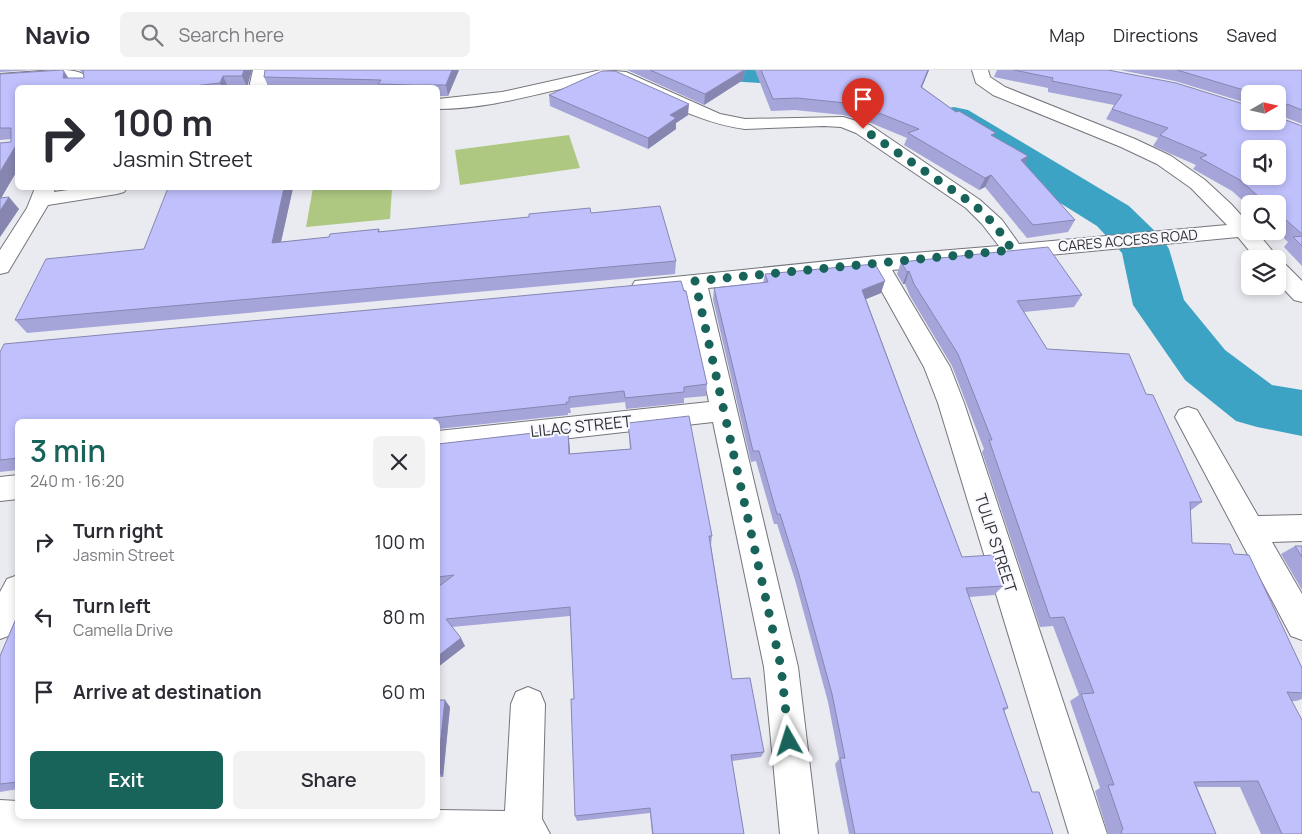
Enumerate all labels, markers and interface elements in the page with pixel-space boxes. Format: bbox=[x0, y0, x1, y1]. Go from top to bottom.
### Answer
search box bbox=[120, 12, 470, 57]
text: Navio bbox=[25, 18, 90, 51]
icon: search bbox=[138, 21, 166, 49]
text: Search here bbox=[178, 22, 284, 48]
text: Map bbox=[1049, 23, 1085, 47]
text: Directions bbox=[1113, 23, 1198, 47]
text: Saved bbox=[1226, 23, 1277, 47]
pin bbox=[842, 78, 884, 129]
icon: arrive bbox=[849, 85, 877, 113]
north arrow bbox=[1241, 85, 1286, 130]
map controls bbox=[1241, 85, 1286, 295]
text: 100 m bbox=[113, 99, 213, 147]
icon: right bbox=[30, 105, 95, 170]
button: sound bbox=[1241, 140, 1286, 185]
text: Jasmin Street bbox=[113, 144, 253, 174]
button: search bbox=[1241, 195, 1286, 240]
street label: CARES ACCESS ROAD bbox=[1057, 224, 1199, 256]
button: layers bbox=[1241, 250, 1286, 295]
street label: LILAC STREET bbox=[529, 410, 633, 442]
text: 3 min bbox=[30, 430, 106, 471]
button: close bbox=[373, 436, 425, 488]
text: 240 m · 16:20 bbox=[30, 470, 125, 492]
street label: TULIP STREET bbox=[970, 491, 1022, 596]
text: Turn right bbox=[73, 518, 163, 544]
icon: right bbox=[30, 528, 58, 556]
text: 100 m bbox=[374, 529, 425, 555]
text: Jasmin Street bbox=[73, 544, 175, 566]
text: Turn left bbox=[73, 593, 151, 619]
icon: left bbox=[30, 603, 58, 631]
text: 80 m bbox=[382, 604, 425, 630]
text: Camella Drive bbox=[73, 619, 173, 641]
icon: arrive bbox=[30, 678, 58, 706]
text: Arrive at destination bbox=[73, 679, 262, 705]
text: 60 m bbox=[382, 679, 425, 705]
position arrow bbox=[762, 714, 814, 766]
button: Exit bbox=[30, 751, 223, 809]
button: Share bbox=[233, 751, 425, 809]

